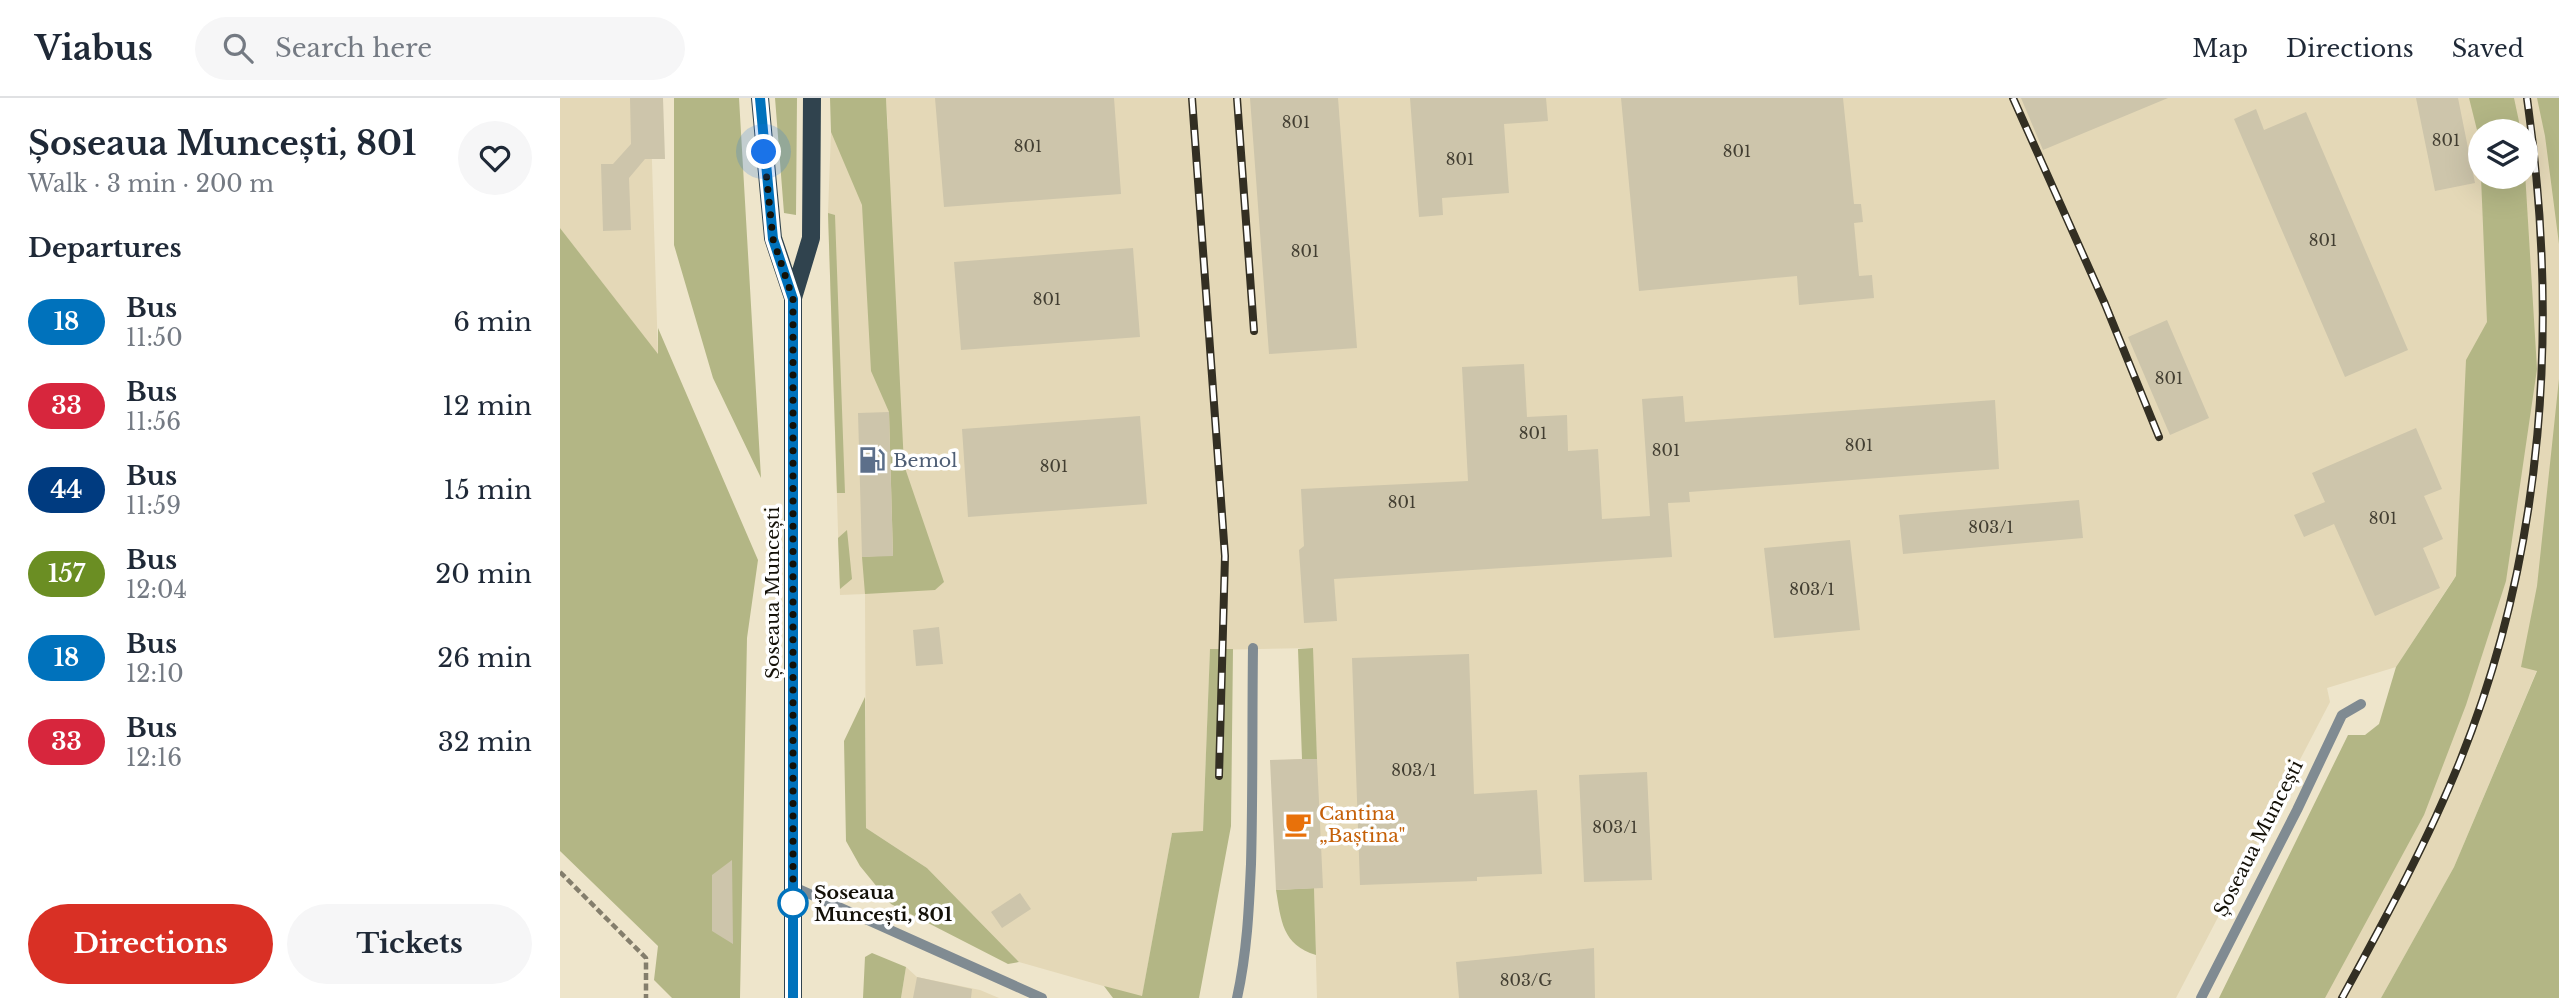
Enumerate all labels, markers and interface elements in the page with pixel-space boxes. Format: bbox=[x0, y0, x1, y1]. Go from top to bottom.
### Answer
search box bbox=[195, 17, 685, 80]
text: Viabus bbox=[35, 28, 153, 69]
icon: search bbox=[219, 29, 257, 67]
text: Search here bbox=[275, 32, 432, 64]
text: Map bbox=[2192, 34, 2248, 63]
text: Directions bbox=[2286, 34, 2414, 63]
text: Saved bbox=[2452, 34, 2524, 63]
house number: 801 bbox=[1282, 112, 1310, 132]
map controls bbox=[2468, 119, 2538, 189]
button: layers bbox=[2468, 119, 2538, 189]
button: heart bbox=[458, 121, 532, 195]
text: Șoseaua Muncești, 801 bbox=[28, 123, 416, 164]
house number: 801 bbox=[2432, 130, 2460, 150]
your location bbox=[746, 134, 781, 169]
house number: 801 bbox=[1014, 136, 1042, 156]
house number: 801 bbox=[1723, 141, 1751, 161]
house number: 801 bbox=[1446, 149, 1474, 169]
text: Walk · 3 min · 200 m bbox=[28, 170, 274, 198]
house number: 801 bbox=[2309, 230, 2337, 250]
text: Departures bbox=[28, 232, 182, 264]
house number: 801 bbox=[1291, 241, 1319, 261]
house number: 801 bbox=[1033, 289, 1061, 309]
text: Bus bbox=[126, 292, 177, 324]
text: 6 min bbox=[453, 306, 532, 338]
text: 18 bbox=[54, 307, 79, 336]
text: 11:50 bbox=[126, 324, 183, 352]
house number: 801 bbox=[2155, 368, 2183, 388]
text: Bus bbox=[126, 376, 177, 408]
text: 12 min bbox=[442, 390, 532, 422]
text: 33 bbox=[51, 391, 82, 420]
text: 11:56 bbox=[126, 408, 181, 436]
house number: 801 bbox=[1519, 423, 1547, 443]
house number: 801 bbox=[1845, 435, 1873, 455]
house number: 801 bbox=[1652, 440, 1680, 460]
fuel station icon: Bemol bbox=[857, 445, 887, 475]
place label: Bemol bbox=[893, 449, 957, 472]
house number: 801 bbox=[1040, 456, 1068, 476]
text: Bus bbox=[126, 460, 177, 492]
text: 15 min bbox=[443, 474, 532, 506]
text: 44 bbox=[51, 475, 82, 504]
text: 11:59 bbox=[126, 492, 181, 520]
house number: 801 bbox=[1388, 492, 1416, 512]
street label: Șoseaua Muncești bbox=[761, 506, 784, 679]
house number: 801 bbox=[2369, 508, 2397, 528]
house number: 803/1 bbox=[1968, 517, 2014, 537]
text: Bus bbox=[126, 544, 177, 576]
text: 20 min bbox=[435, 558, 532, 590]
text: 157 bbox=[48, 559, 85, 588]
text: 12:04 bbox=[126, 576, 187, 604]
house number: 803/1 bbox=[1789, 579, 1835, 599]
text: Bus bbox=[126, 628, 177, 660]
text: 26 min bbox=[437, 642, 532, 674]
text: 18 bbox=[54, 643, 79, 672]
text: 12:10 bbox=[126, 660, 184, 688]
text: Bus bbox=[126, 712, 177, 744]
text: 32 min bbox=[438, 726, 532, 758]
text: 33 bbox=[51, 727, 82, 756]
text: 12:16 bbox=[126, 744, 182, 772]
street label: Șoseaua Muncești bbox=[2209, 756, 2308, 920]
house number: 803/1 bbox=[1391, 760, 1437, 780]
place label: Cantina „Baștina" bbox=[1319, 802, 1405, 847]
cafe icon: Cantina „Baștina" bbox=[1283, 809, 1313, 839]
house number: 803/1 bbox=[1592, 817, 1638, 837]
place label: Șoseaua Muncești, 801 bbox=[814, 881, 952, 926]
marker: Șoseaua Muncești, 801 bbox=[778, 888, 808, 918]
button: Directions bbox=[28, 904, 273, 984]
button: Tickets bbox=[287, 904, 532, 984]
house number: 803/G bbox=[1500, 970, 1552, 990]

